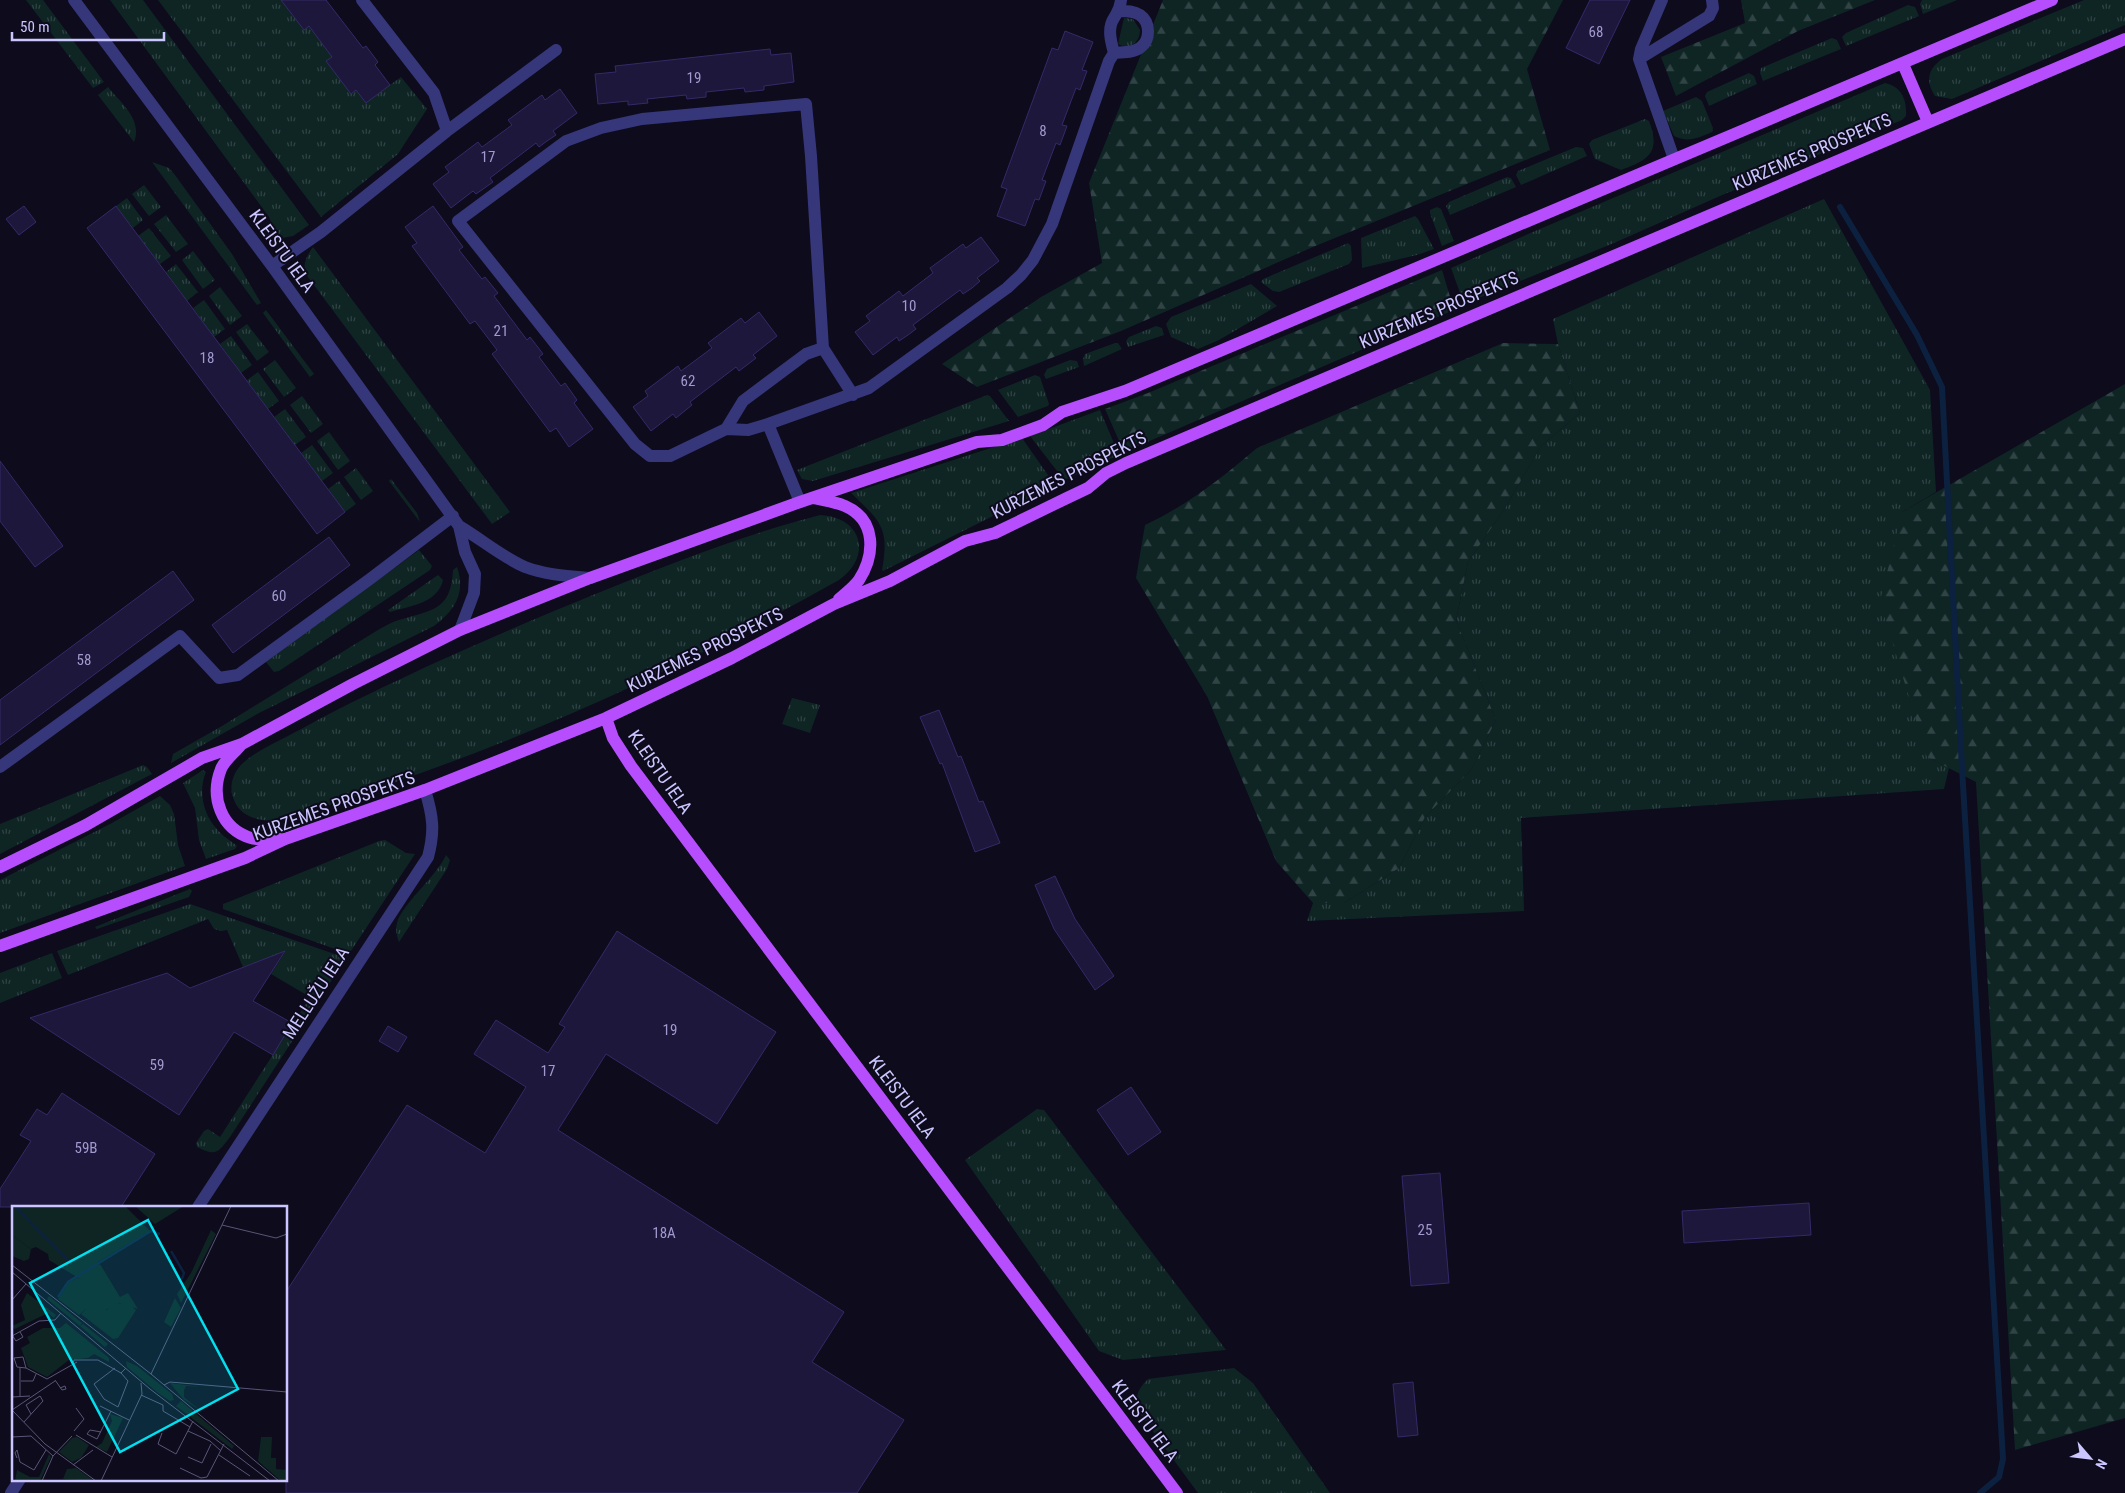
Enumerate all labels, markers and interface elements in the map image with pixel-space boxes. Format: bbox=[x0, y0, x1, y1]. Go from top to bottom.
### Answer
scale bar bbox=[12, 10, 165, 42]
text: 50 m bbox=[20, 18, 50, 36]
house number: 68 bbox=[1589, 23, 1603, 41]
house number: 19 bbox=[687, 69, 701, 87]
street label: KURZEMES PROSPEKTS bbox=[1729, 108, 1895, 195]
house number: 8 bbox=[1039, 122, 1047, 140]
house number: 17 bbox=[481, 148, 495, 166]
street label: KLEISTU IELA bbox=[245, 205, 320, 297]
street label: KURZEMES PROSPEKTS bbox=[1356, 266, 1522, 353]
house number: 10 bbox=[902, 297, 916, 315]
house number: 21 bbox=[494, 322, 508, 340]
house number: 18 bbox=[200, 349, 214, 367]
house number: 62 bbox=[681, 372, 695, 390]
street label: KURZEMES PROSPEKTS bbox=[988, 426, 1150, 523]
house number: 60 bbox=[272, 587, 286, 605]
street label: KURZEMES PROSPEKTS bbox=[623, 603, 786, 696]
house number: 58 bbox=[77, 651, 91, 669]
street label: KLEISTU IELA bbox=[624, 726, 697, 818]
street label: KURZEMES PROSPEKTS bbox=[250, 766, 418, 845]
street label: MELLUŽU IELA bbox=[278, 942, 353, 1043]
house number: 19 bbox=[663, 1021, 677, 1039]
street label: KLEISTU IELA bbox=[865, 1052, 940, 1142]
house number: 59 bbox=[150, 1056, 164, 1074]
house number: 17 bbox=[541, 1062, 555, 1080]
house number: 59B bbox=[75, 1139, 98, 1157]
inset map bbox=[12, 1206, 288, 1480]
house number: 25 bbox=[1418, 1221, 1432, 1239]
house number: 18A bbox=[652, 1224, 676, 1242]
street label: KLEISTU IELA bbox=[1108, 1376, 1183, 1466]
north arrow bbox=[2065, 1433, 2115, 1483]
text: N bbox=[2092, 1457, 2111, 1472]

